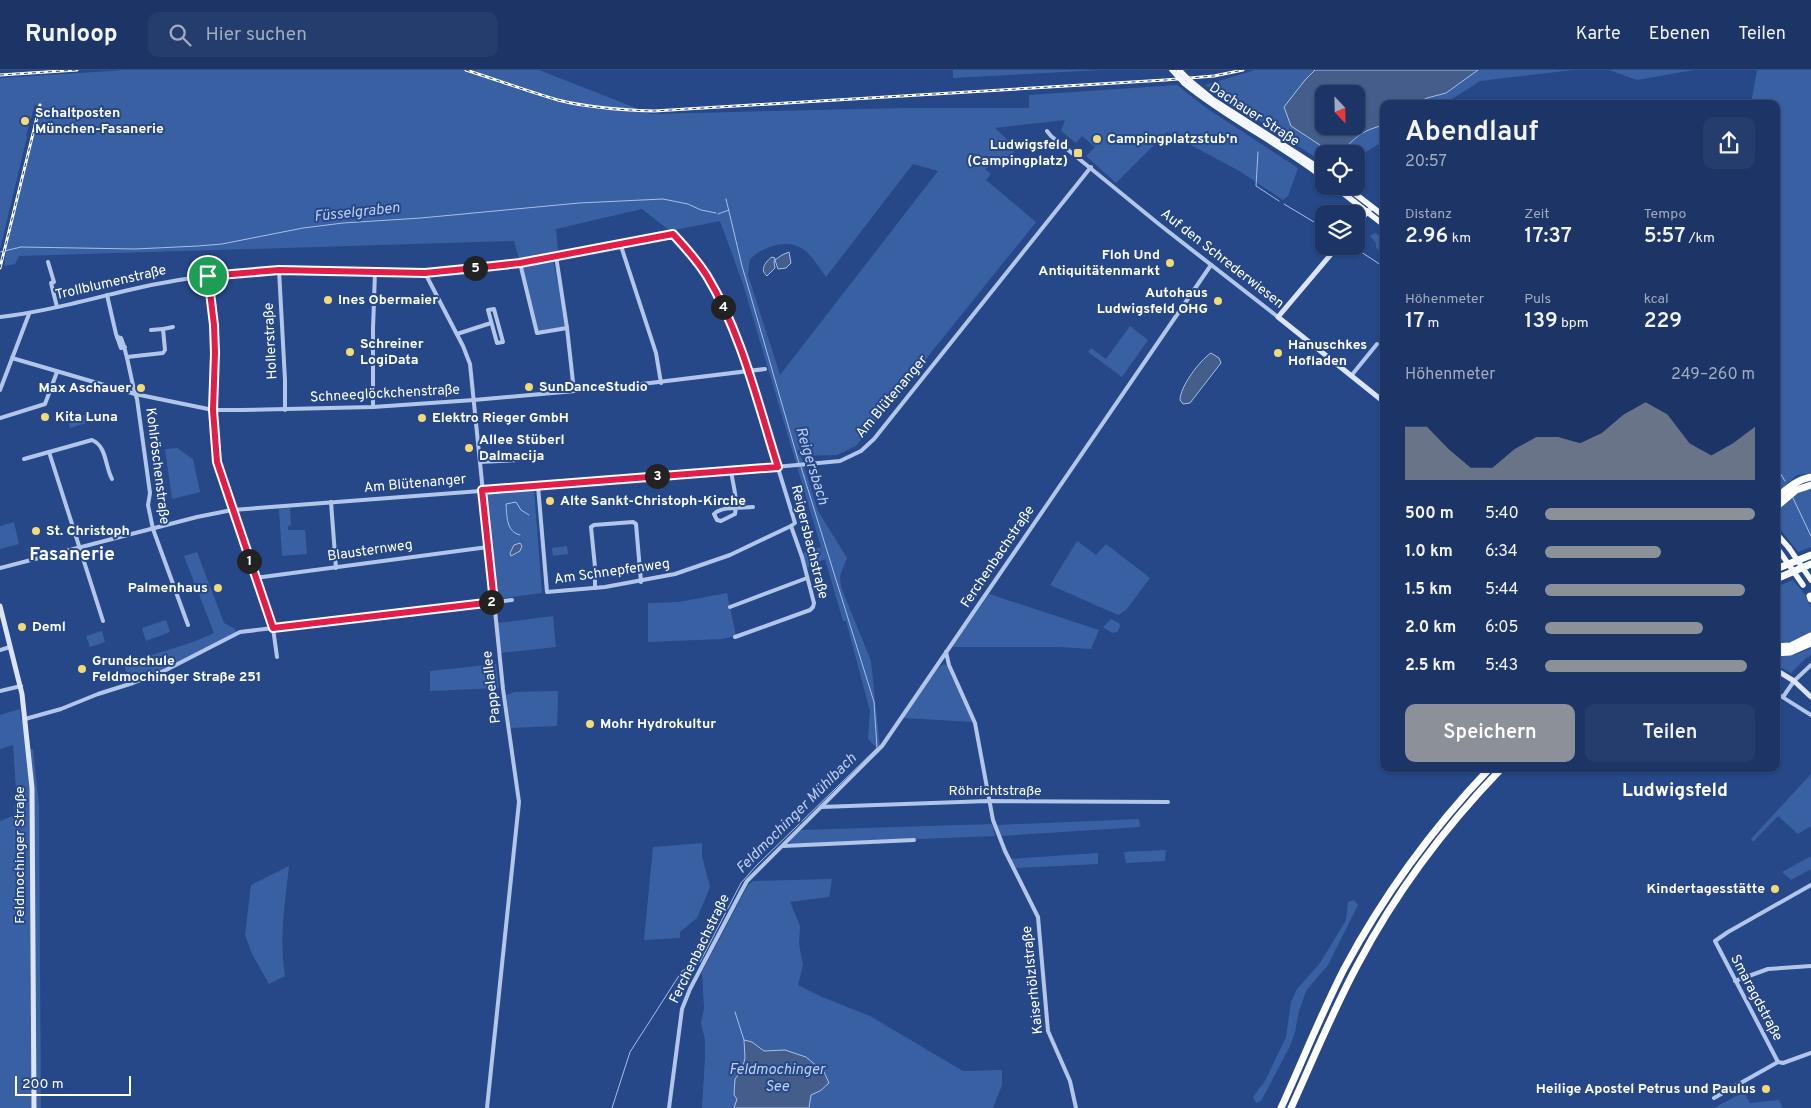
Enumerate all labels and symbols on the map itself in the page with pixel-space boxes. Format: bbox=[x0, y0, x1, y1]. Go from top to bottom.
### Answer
street label: Dachauer Straße bbox=[1206, 79, 1302, 151]
north arrow bbox=[1315, 85, 1365, 135]
place label: Schaltposten München-Fasanerie bbox=[35, 105, 164, 138]
marker: Schaltposten München-Fasanerie bbox=[19, 115, 31, 127]
place label: Campingplatzstub'n bbox=[1107, 131, 1238, 148]
marker: Campingplatzstub'n bbox=[1091, 133, 1103, 145]
place label: Ludwigsfeld (Campingplatz) bbox=[967, 137, 1068, 170]
marker: Ludwigsfeld (Campingplatz) bbox=[1072, 147, 1084, 159]
water label: Füsselgraben bbox=[313, 199, 401, 227]
street label: Auf den Schrederwiesen bbox=[1157, 206, 1287, 312]
place label: Floh Und Antiquitätenmarkt bbox=[1038, 247, 1160, 280]
pin bbox=[187, 255, 229, 297]
pin: 5 bbox=[462, 256, 488, 280]
marker: Floh Und Antiquitätenmarkt bbox=[1164, 257, 1176, 269]
street label: Trollblumenstraße bbox=[54, 262, 168, 304]
place label: Autohaus Ludwigsfeld OHG bbox=[1097, 285, 1208, 318]
place label: Ines Obermaier bbox=[338, 292, 438, 309]
marker: Ines Obermaier bbox=[322, 294, 334, 306]
pin: 4 bbox=[710, 294, 736, 320]
marker: Autohaus Ludwigsfeld OHG bbox=[1212, 295, 1224, 307]
street label: Hollerstraße bbox=[260, 302, 282, 380]
place label: Schreiner LogiData bbox=[360, 336, 424, 369]
place label: Hanuschkes Hofladen bbox=[1288, 337, 1367, 370]
marker: Schreiner LogiData bbox=[344, 346, 356, 358]
marker: Hanuschkes Hofladen bbox=[1272, 347, 1284, 359]
street label: Am Blütenanger bbox=[852, 352, 932, 442]
place label: SunDanceStudio bbox=[539, 379, 648, 396]
place label: Max Aschauer bbox=[39, 380, 131, 397]
marker: SunDanceStudio bbox=[523, 381, 535, 393]
marker: Max Aschauer bbox=[135, 382, 147, 394]
street label: Schneeglöckchenstraße bbox=[310, 382, 460, 406]
street label: Kohlröschenstraße bbox=[141, 407, 173, 525]
place label: Kita Luna bbox=[55, 409, 118, 426]
place label: Elektro Rieger GmbH bbox=[432, 410, 569, 427]
marker: Kita Luna bbox=[39, 411, 51, 423]
marker: Elektro Rieger GmbH bbox=[416, 412, 428, 424]
water label: Reigersbach bbox=[790, 425, 832, 507]
place label: Allee Stüberl Dalmacija bbox=[479, 432, 565, 465]
marker: Allee Stüberl Dalmacija bbox=[463, 442, 475, 454]
pin: 3 bbox=[644, 464, 670, 488]
street label: Am Blütenanger bbox=[363, 471, 467, 497]
street label: Reigersbachstraße bbox=[787, 483, 831, 601]
place label: Alte Sankt-Christoph-Kirche bbox=[560, 493, 746, 510]
marker: Alte Sankt-Christoph-Kirche bbox=[544, 495, 556, 507]
street label: Ferchenbachstraße bbox=[958, 503, 1038, 611]
place label: St. Christoph bbox=[46, 523, 130, 540]
marker: St. Christoph bbox=[30, 525, 42, 537]
street label: Blausternweg bbox=[326, 537, 414, 565]
district label: Fasanerie bbox=[29, 543, 115, 567]
pin: 1 bbox=[236, 548, 262, 574]
street label: Am Schnepfenweg bbox=[553, 555, 671, 589]
place label: Palmenhaus bbox=[128, 580, 208, 597]
marker: Palmenhaus bbox=[212, 582, 224, 594]
pin: 2 bbox=[478, 590, 504, 614]
place label: Deml bbox=[32, 619, 66, 636]
marker: Deml bbox=[16, 621, 28, 633]
street label: Pappelallee bbox=[479, 650, 505, 724]
place label: Grundschule Feldmochinger Straße 251 bbox=[92, 653, 261, 686]
marker: Grundschule Feldmochinger Straße 251 bbox=[76, 663, 88, 675]
place label: Mohr Hydrokultur bbox=[600, 716, 716, 733]
marker: Mohr Hydrokultur bbox=[584, 718, 596, 730]
water label: Feldmochinger Mühlbach bbox=[733, 750, 861, 878]
district label: Ludwigsfeld bbox=[1622, 779, 1728, 803]
street label: Röhrichtstraße bbox=[949, 783, 1041, 800]
street label: Feldmochinger Straße bbox=[12, 786, 29, 924]
place label: Kindertagesstätte bbox=[1646, 881, 1765, 898]
marker: Kindertagesstätte bbox=[1769, 883, 1781, 895]
street label: Ferchenbachstraße bbox=[666, 892, 734, 1006]
street label: Kaiserhölzlstraße bbox=[1019, 925, 1047, 1035]
street label: Smaragdstraße bbox=[1726, 952, 1786, 1044]
water label: Feldmochinger See bbox=[729, 1061, 826, 1097]
scale bar bbox=[15, 1073, 131, 1096]
place label: Heilige Apostel Petrus und Paulus bbox=[1536, 1081, 1756, 1098]
marker: Heilige Apostel Petrus und Paulus bbox=[1760, 1083, 1772, 1095]

